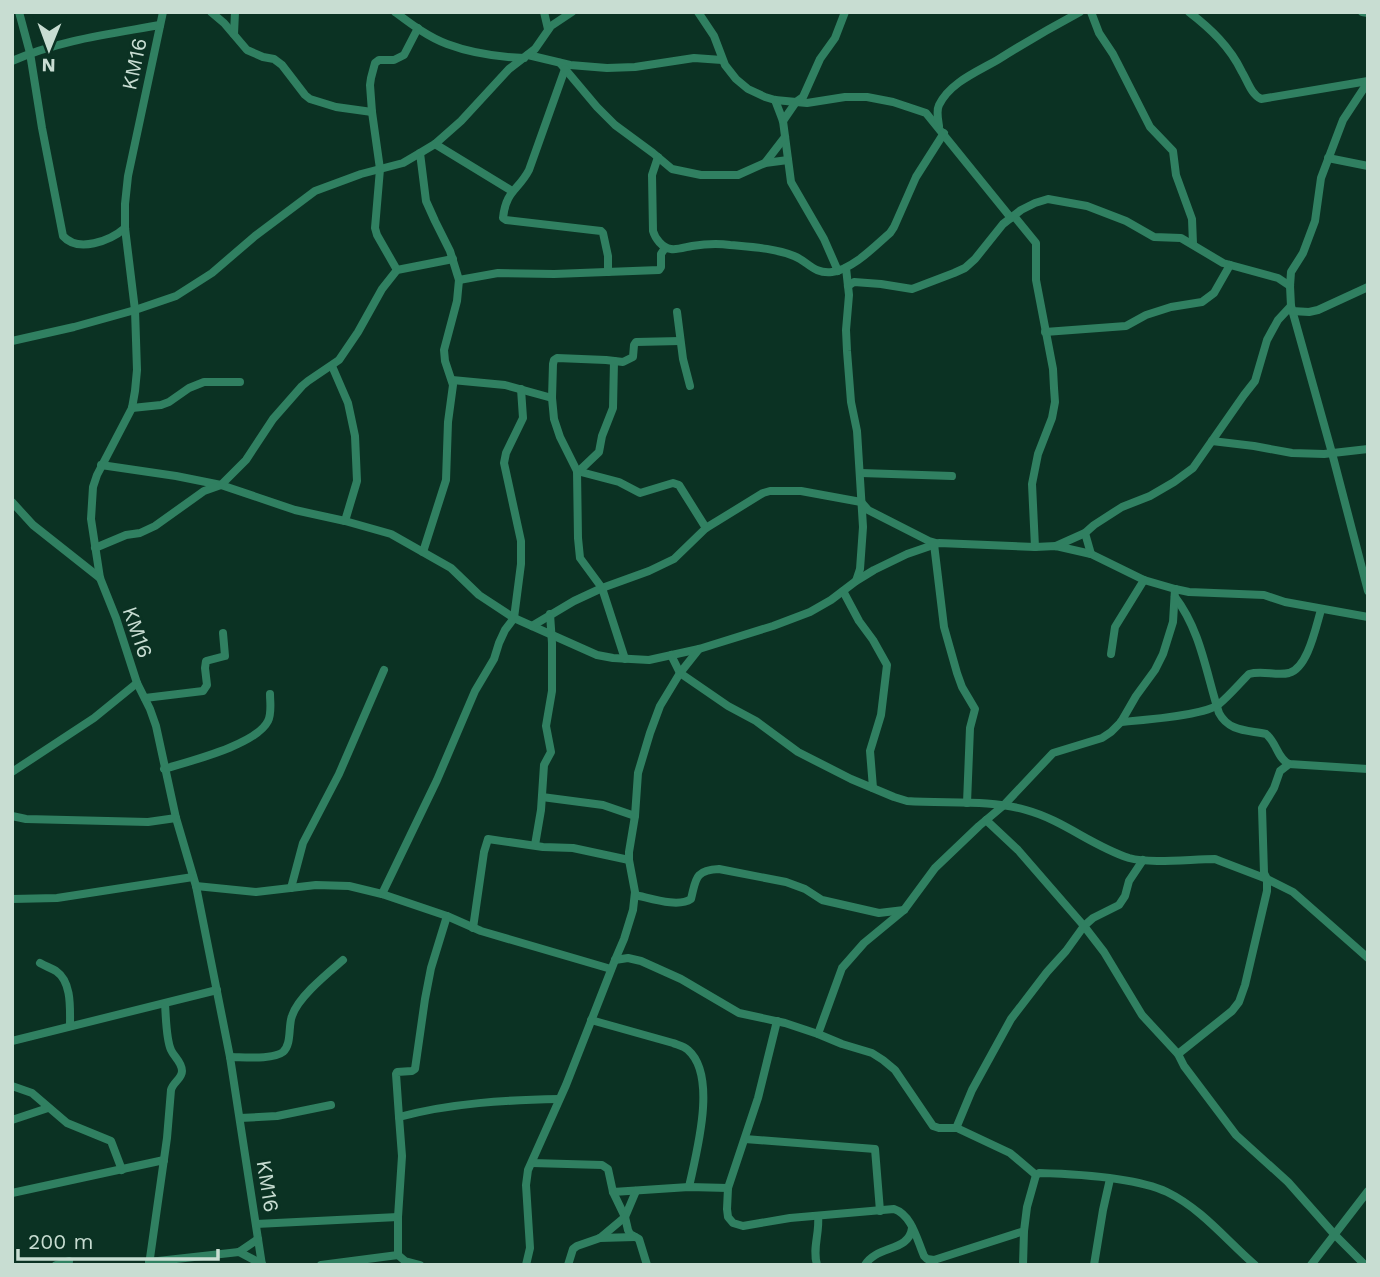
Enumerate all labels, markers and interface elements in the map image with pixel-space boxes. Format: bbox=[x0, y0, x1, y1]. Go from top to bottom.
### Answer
north arrow bbox=[14, 14, 84, 84]
street label: KM16 bbox=[116, 36, 152, 92]
text: N bbox=[41, 54, 56, 77]
street label: KM16 bbox=[118, 603, 158, 661]
street label: KM16 bbox=[252, 1158, 284, 1214]
scale bar bbox=[18, 1218, 217, 1262]
text: 200 m bbox=[28, 1229, 94, 1254]

